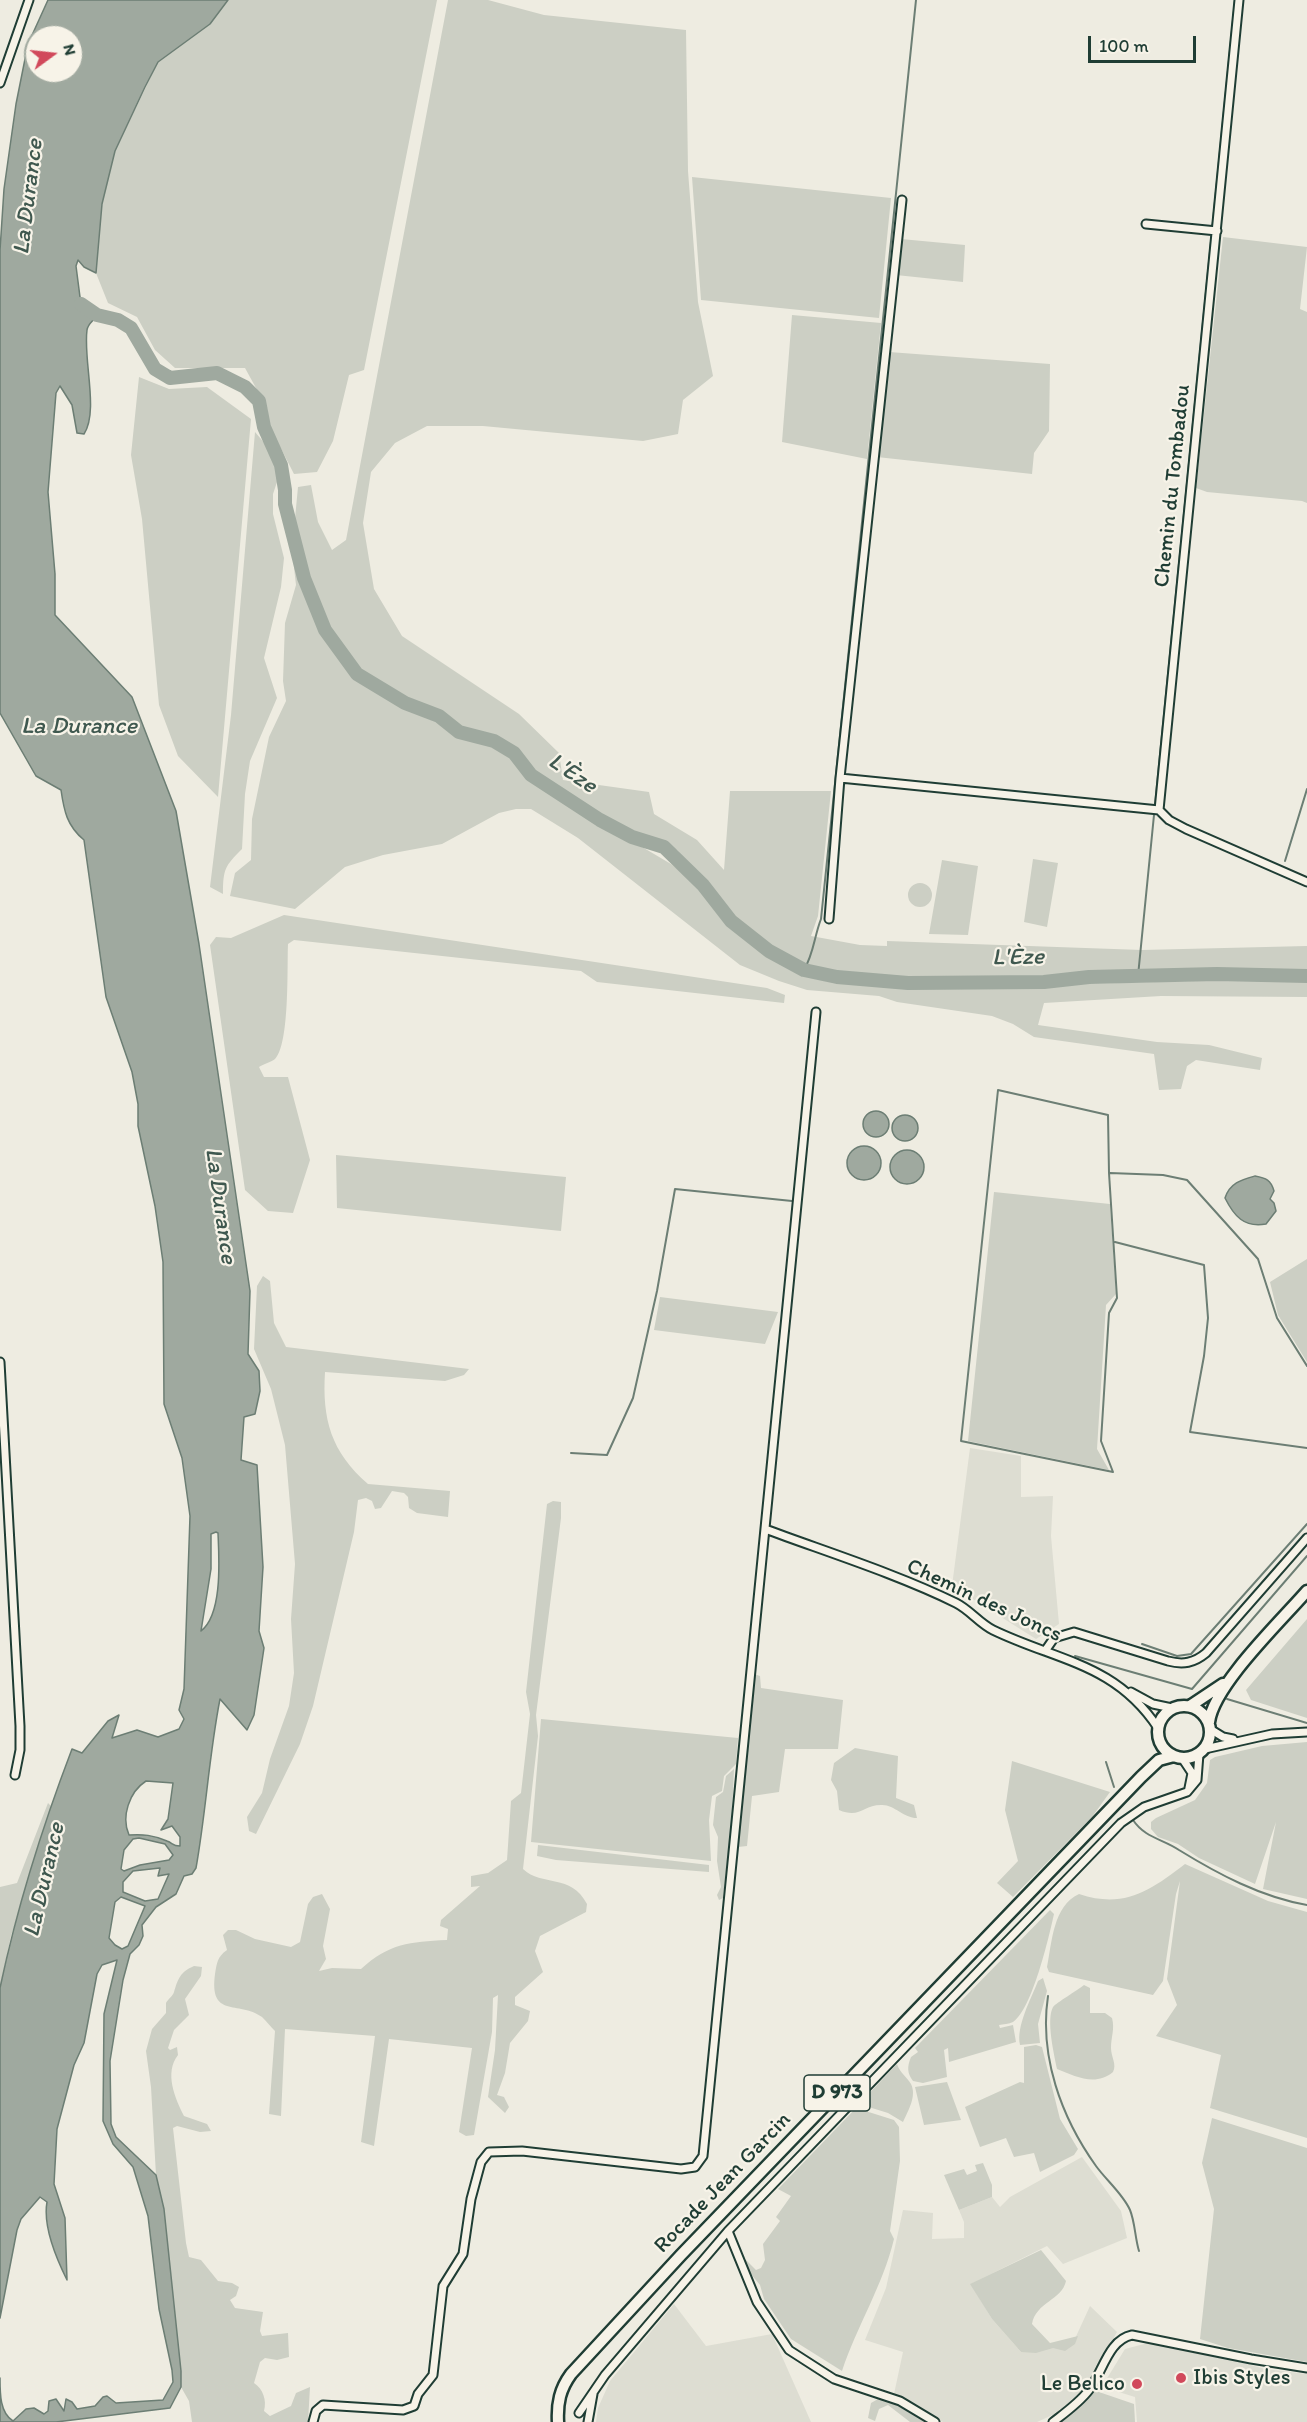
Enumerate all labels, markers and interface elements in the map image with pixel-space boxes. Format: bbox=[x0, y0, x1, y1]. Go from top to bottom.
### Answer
north arrow bbox=[24, 24, 84, 84]
scale bar bbox=[1091, 24, 1199, 62]
text: 100 m bbox=[1099, 35, 1149, 57]
text: N bbox=[59, 42, 81, 57]
water label: La Durance bbox=[8, 138, 50, 256]
street label: Chemin du Tombadou bbox=[1149, 383, 1197, 589]
water label: La Durance bbox=[21, 713, 137, 741]
water label: L'Èze bbox=[542, 747, 602, 801]
water label: L'Èze bbox=[992, 943, 1044, 973]
water label: La Durance bbox=[198, 1146, 242, 1266]
street label: Chemin des Joncs bbox=[902, 1553, 1066, 1649]
water label: La Durance bbox=[18, 1820, 72, 1940]
road number: D 973 bbox=[804, 2075, 870, 2111]
street label: Rocade Jean Garcin bbox=[649, 2107, 797, 2259]
place label: Ibis Styles bbox=[1193, 2365, 1290, 2391]
place label: Le Belico bbox=[1041, 2371, 1125, 2397]
marker: Ibis Styles bbox=[1174, 2371, 1188, 2385]
marker: Le Belico bbox=[1130, 2377, 1144, 2391]

